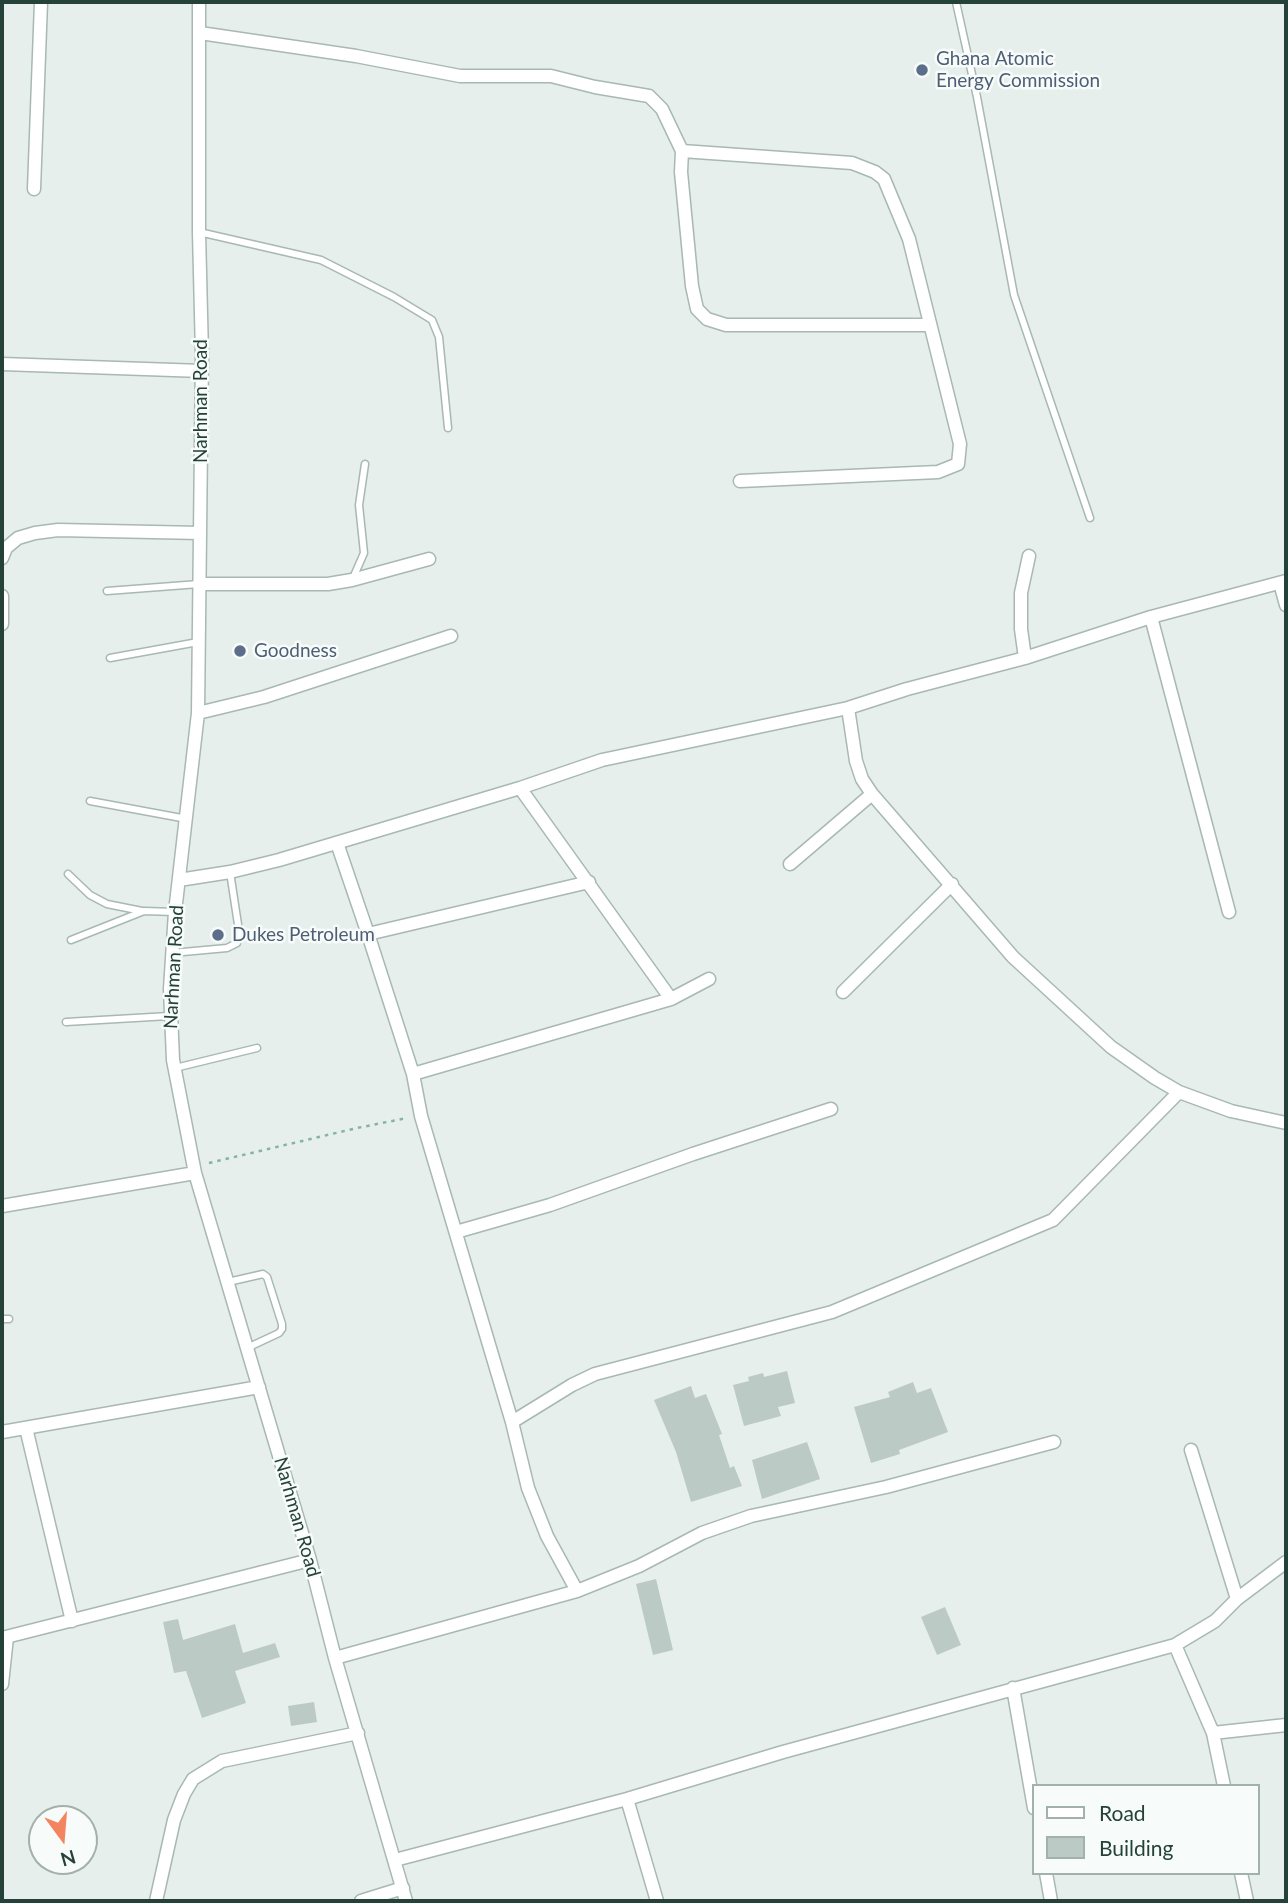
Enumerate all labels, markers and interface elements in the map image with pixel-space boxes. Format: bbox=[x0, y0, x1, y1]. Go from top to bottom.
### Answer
place label: Ghana Atomic Energy Commission bbox=[936, 48, 1100, 92]
marker: Ghana Atomic Energy Commission bbox=[914, 62, 930, 78]
street label: Narhman Road bbox=[190, 339, 212, 463]
place label: Goodness bbox=[254, 640, 337, 662]
marker: Goodness bbox=[232, 643, 248, 659]
street label: Narhman Road bbox=[159, 905, 189, 1029]
place label: Dukes Petroleum bbox=[232, 924, 375, 946]
marker: Dukes Petroleum bbox=[210, 927, 226, 943]
street label: Narhman Road bbox=[269, 1454, 325, 1580]
legend bbox=[1032, 1784, 1260, 1875]
text: Road bbox=[1099, 1800, 1146, 1825]
north arrow bbox=[28, 1805, 98, 1875]
text: Building bbox=[1099, 1835, 1174, 1860]
text: N bbox=[58, 1846, 79, 1872]

